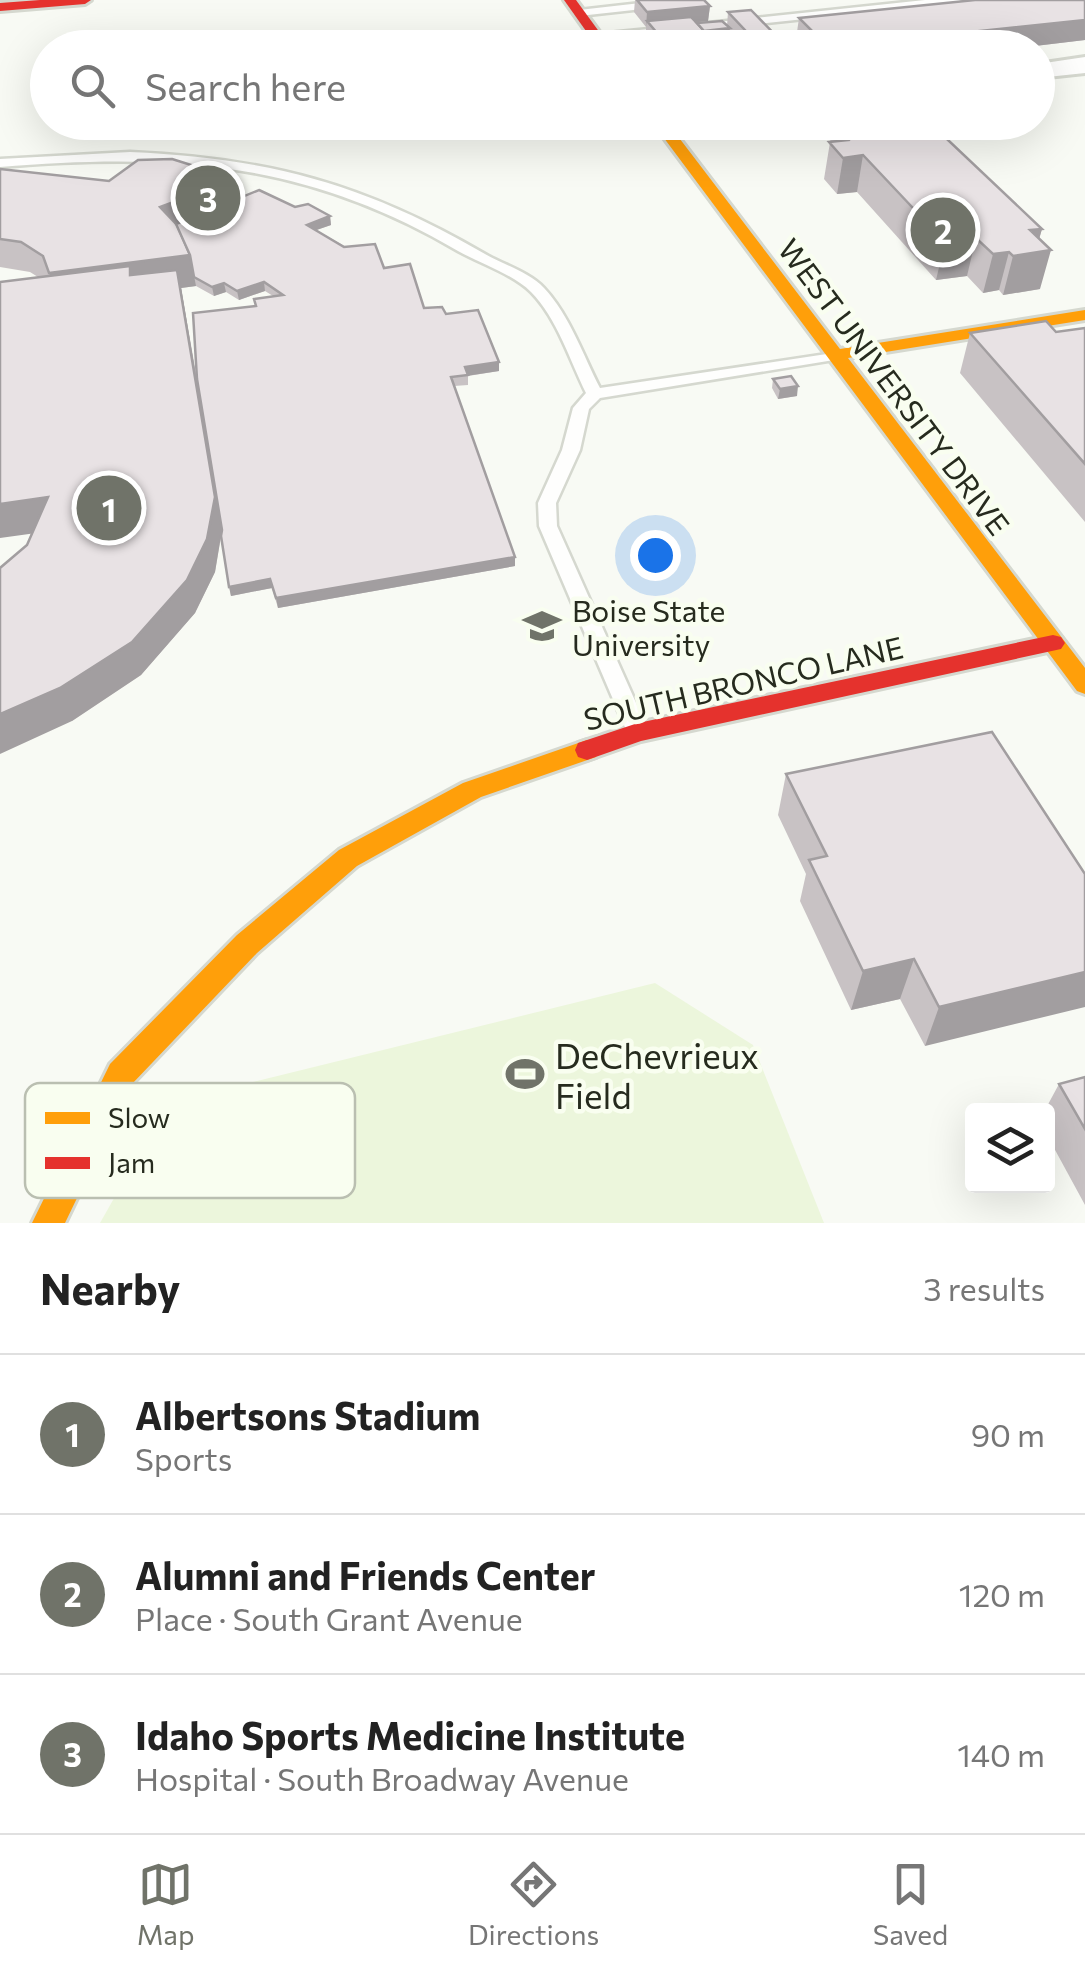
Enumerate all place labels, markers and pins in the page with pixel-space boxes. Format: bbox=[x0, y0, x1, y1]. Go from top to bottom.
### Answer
pin: 3 bbox=[176, 160, 240, 236]
pin: 2 bbox=[910, 192, 976, 268]
pin: 1 bbox=[76, 470, 142, 546]
place label: Boise State University bbox=[572, 591, 725, 662]
school or university icon: Boise State University bbox=[521, 605, 563, 647]
place label: DeChevrieux Field bbox=[555, 1033, 759, 1116]
sports icon: DeChevrieux Field bbox=[504, 1053, 546, 1095]

